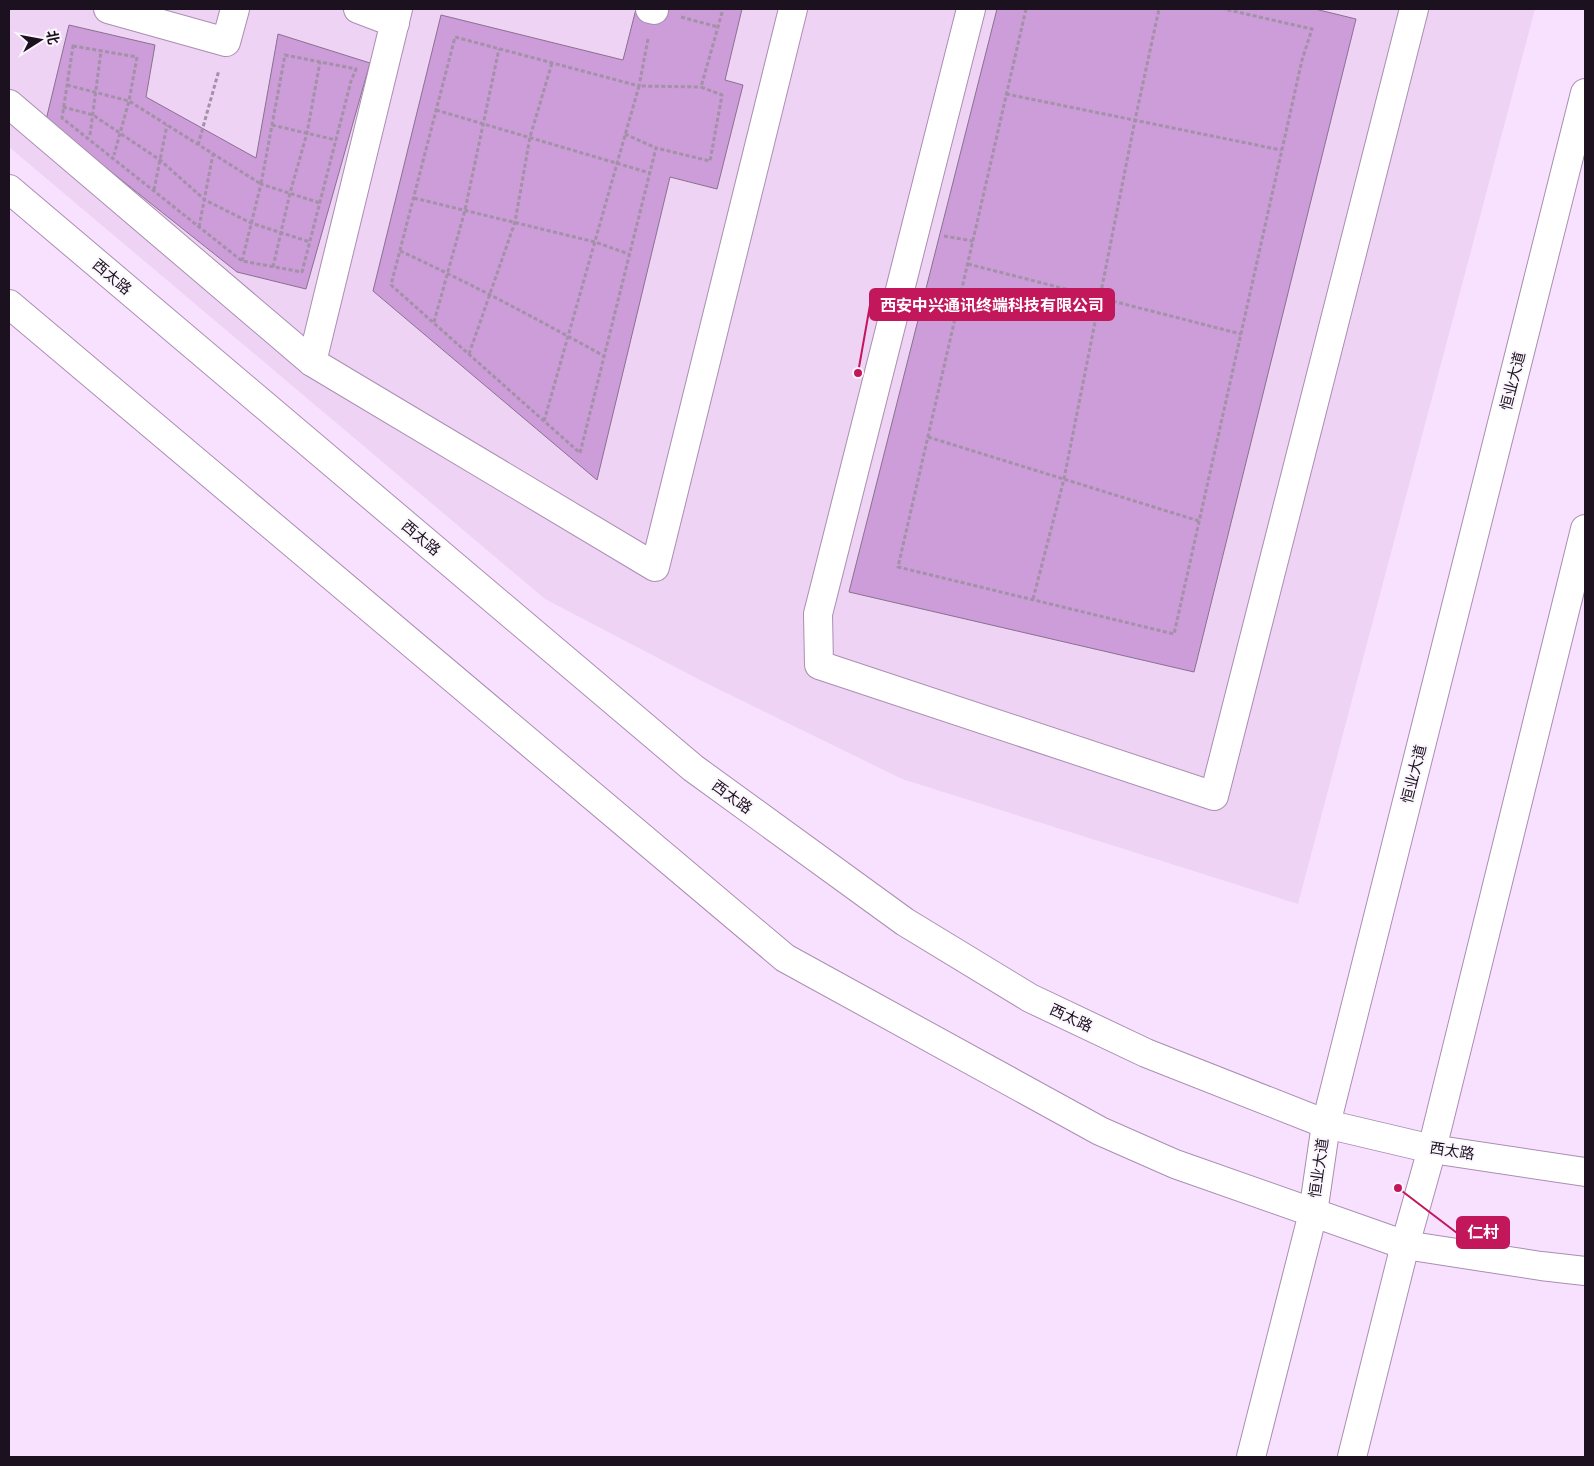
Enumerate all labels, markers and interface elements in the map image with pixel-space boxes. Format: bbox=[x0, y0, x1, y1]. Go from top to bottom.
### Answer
north arrow bbox=[15, 15, 65, 65]
text: 北 bbox=[43, 29, 65, 46]
street label: 西太路 bbox=[88, 253, 138, 299]
callout: 西安中兴通讯终端科技有限公司 bbox=[870, 289, 1114, 320]
text: 西安中兴通讯终端科技有限公司 bbox=[880, 292, 1104, 316]
street label: 恒业大道 bbox=[1493, 349, 1530, 413]
street label: 西太路 bbox=[397, 514, 447, 560]
street label: 恒业大道 bbox=[1394, 742, 1431, 806]
street label: 西太路 bbox=[708, 773, 758, 818]
street label: 西太路 bbox=[1046, 997, 1097, 1037]
street label: 西太路 bbox=[1428, 1135, 1476, 1164]
street label: 恒业大道 bbox=[1302, 1136, 1333, 1199]
callout: 仁村 bbox=[1457, 1217, 1509, 1248]
text: 仁村 bbox=[1467, 1219, 1499, 1243]

